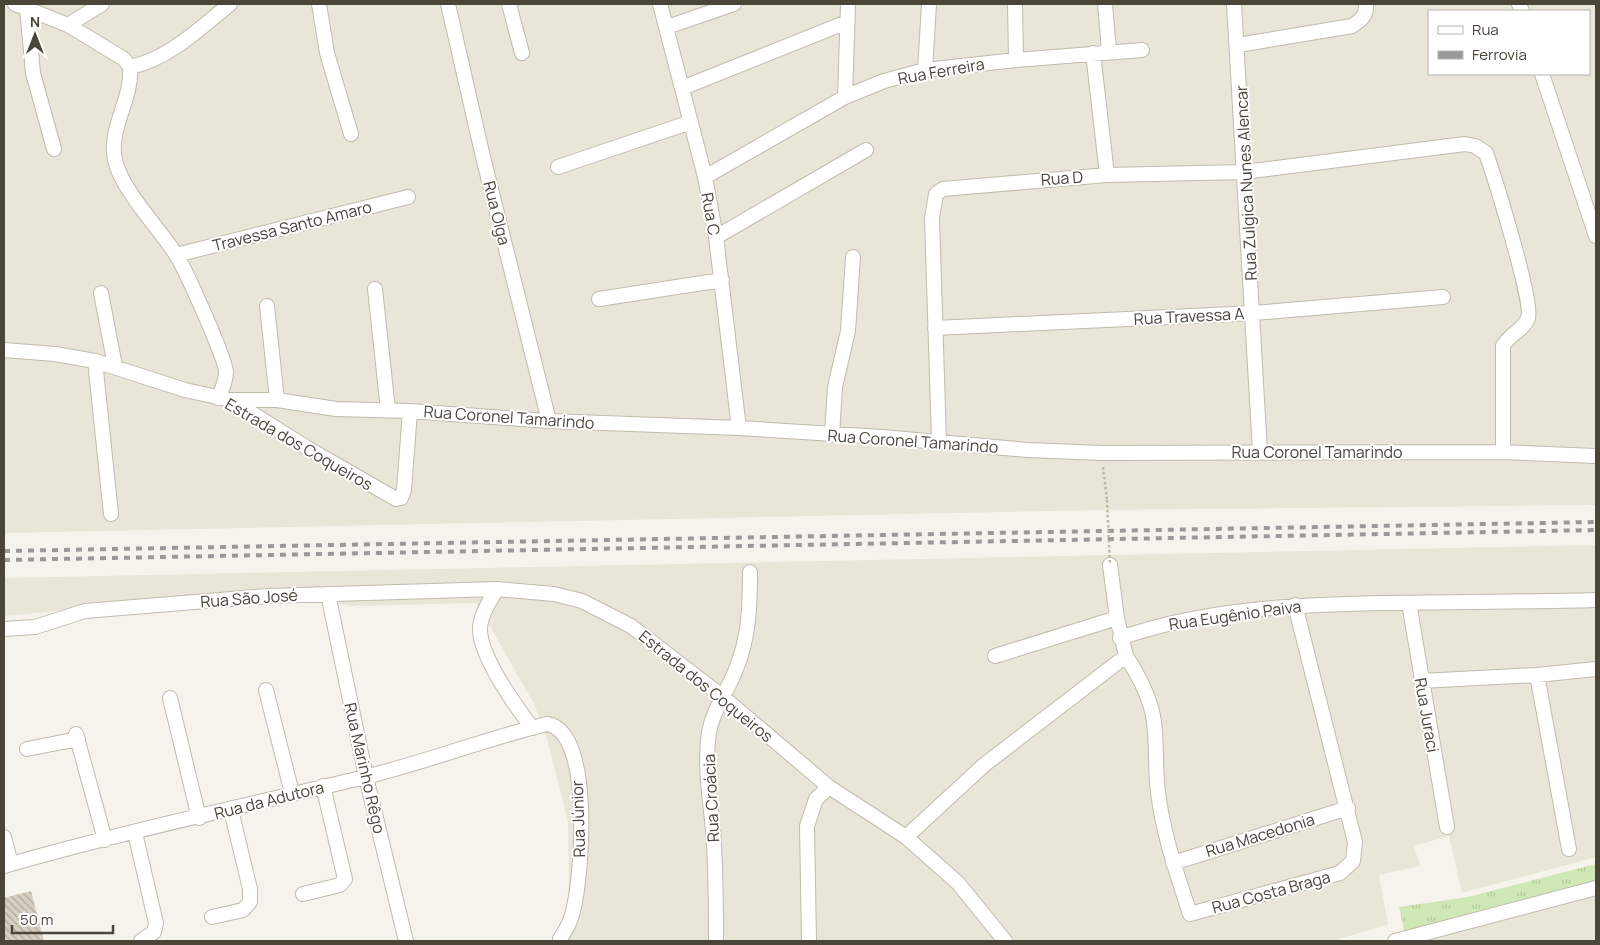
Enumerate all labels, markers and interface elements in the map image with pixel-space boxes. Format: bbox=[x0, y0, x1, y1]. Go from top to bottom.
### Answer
north arrow bbox=[10, 10, 60, 60]
legend bbox=[1428, 10, 1590, 75]
text: N bbox=[30, 12, 40, 31]
text: Rua bbox=[1472, 19, 1499, 40]
text: Ferrovia bbox=[1472, 44, 1527, 65]
street label: Rua Ferreira bbox=[896, 53, 986, 89]
street label: Rua Zulgica Nunes Alencar bbox=[1230, 85, 1262, 281]
street label: Rua D bbox=[1040, 166, 1084, 190]
street label: Rua Olga bbox=[478, 179, 516, 247]
street label: Rua C bbox=[696, 191, 726, 237]
street label: Travessa Santo Amaro bbox=[210, 196, 374, 256]
street label: Rua Travessa A bbox=[1133, 302, 1245, 330]
street label: Estrada dos Coqueiros bbox=[221, 393, 377, 495]
street label: Rua Coronel Tamarindo bbox=[423, 400, 595, 434]
street label: Rua Coronel Tamarindo bbox=[827, 424, 999, 458]
street label: Rua Coronel Tamarindo bbox=[1231, 441, 1403, 463]
street label: Rua São José bbox=[200, 584, 298, 612]
street label: Rua Eugênio Paiva bbox=[1167, 595, 1303, 635]
street label: Estrada dos Coqueiros bbox=[634, 625, 778, 747]
street label: Rua Juraci bbox=[1410, 676, 1444, 754]
street label: Rua Marinho Rêgo bbox=[339, 700, 391, 836]
street label: Rua Croácia bbox=[698, 753, 724, 843]
street label: Rua da Adutora bbox=[212, 776, 326, 824]
street label: Rua Júnior bbox=[566, 780, 590, 858]
street label: Rua Macedonia bbox=[1203, 808, 1317, 862]
street label: Rua Costa Braga bbox=[1209, 866, 1333, 918]
scale bar bbox=[12, 902, 114, 934]
text: 50 m bbox=[20, 909, 54, 930]

